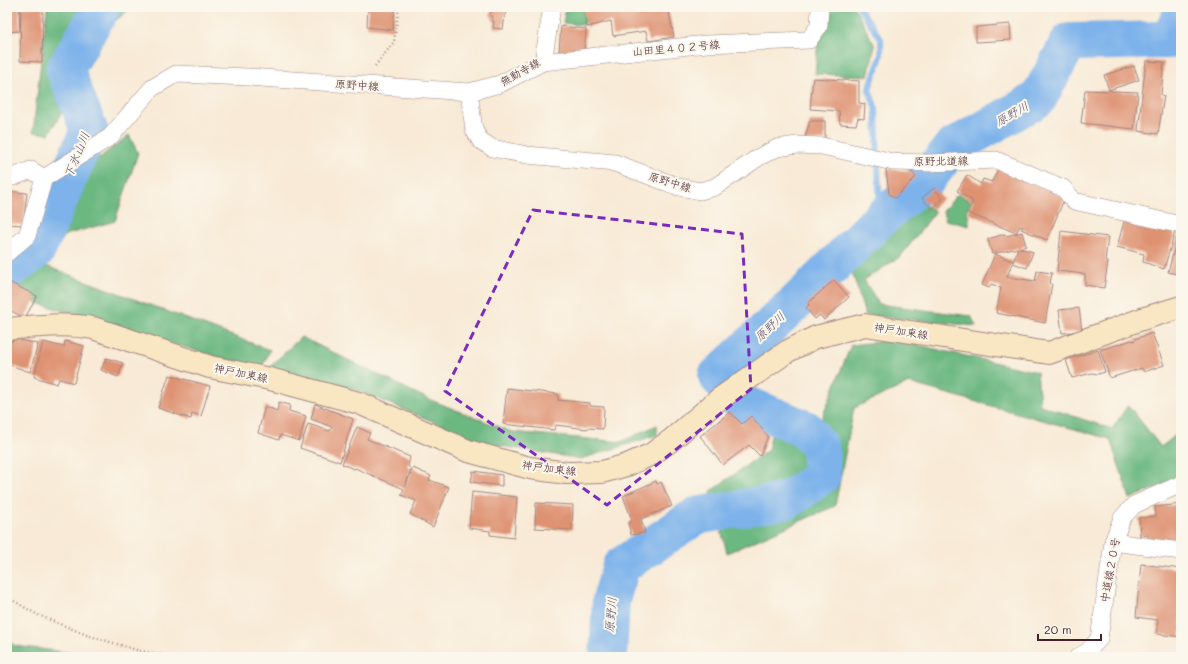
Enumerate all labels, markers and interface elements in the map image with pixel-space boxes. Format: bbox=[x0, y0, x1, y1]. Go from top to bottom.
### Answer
street label: 山田里４０２号線 bbox=[631, 36, 720, 59]
street label: 無動寺線 bbox=[497, 54, 543, 89]
street label: 原野中線 bbox=[335, 75, 380, 94]
water label: 原野川 bbox=[992, 97, 1031, 129]
water label: 下氷山川 bbox=[60, 129, 92, 180]
street label: 原野北道線 bbox=[913, 153, 969, 168]
street label: 原野中線 bbox=[647, 168, 693, 195]
water label: 原野川 bbox=[751, 308, 788, 344]
street label: 神戸加東線 bbox=[873, 319, 929, 342]
street label: 神戸加東線 bbox=[213, 359, 270, 386]
street label: 神戸加東線 bbox=[521, 457, 577, 478]
street label: 中道線２０号 bbox=[1096, 536, 1123, 604]
water label: 原野川 bbox=[600, 596, 620, 634]
scale bar bbox=[1038, 616, 1101, 642]
text: 20 m bbox=[1044, 621, 1072, 637]

